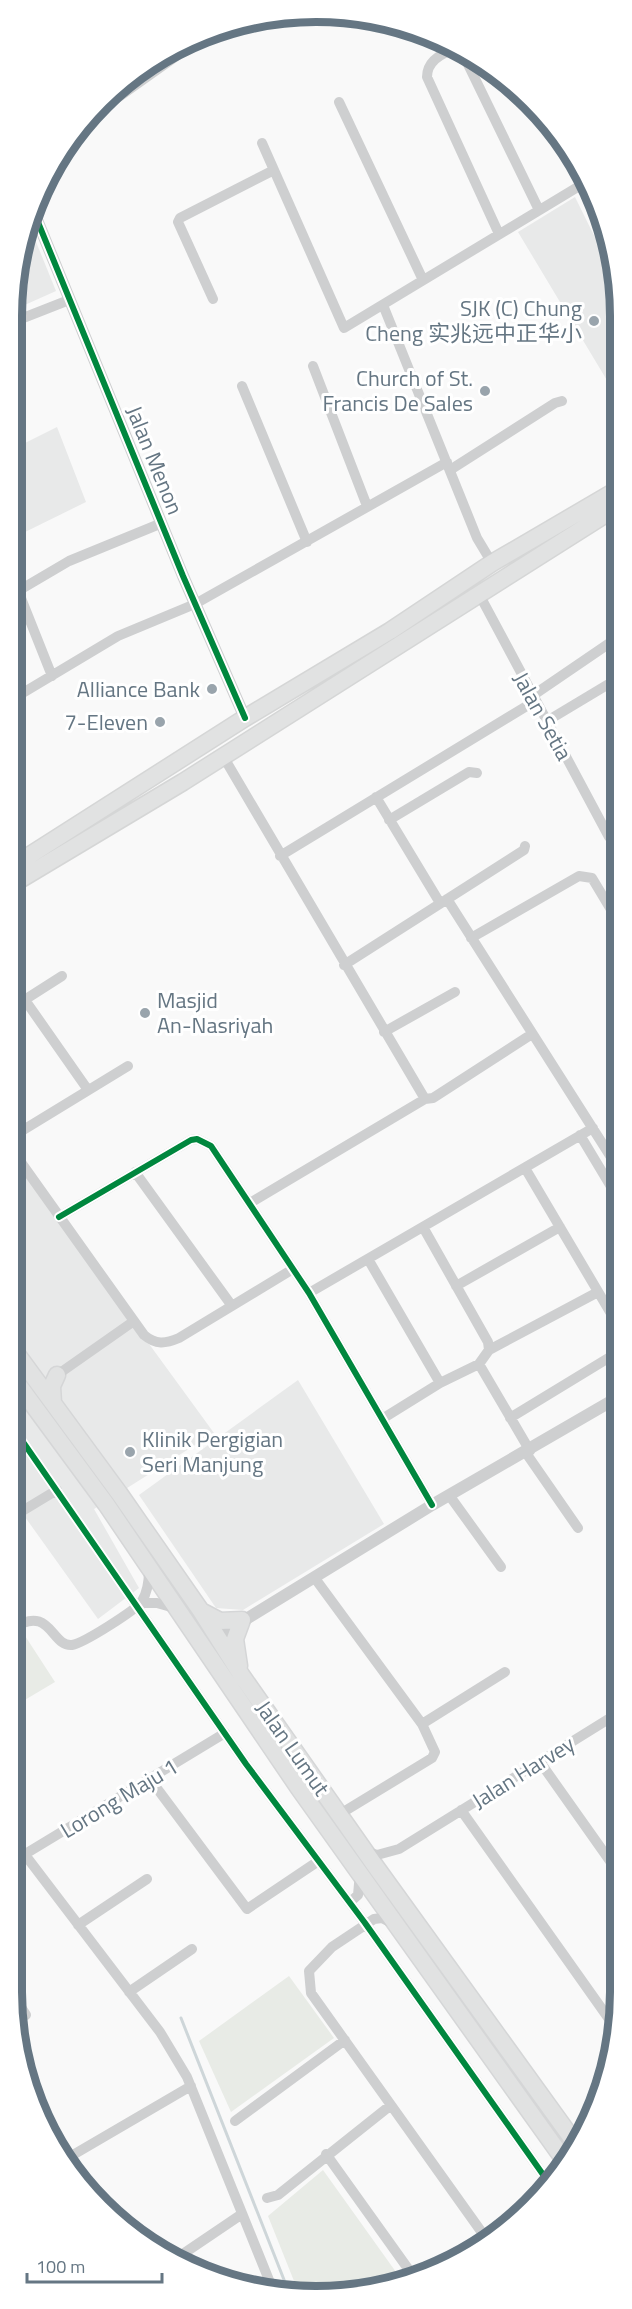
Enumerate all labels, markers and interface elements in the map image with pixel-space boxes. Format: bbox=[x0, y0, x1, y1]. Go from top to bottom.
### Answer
place label: SJK (C) Chung Cheng 实兆远中正华小 bbox=[365, 291, 582, 350]
marker: SJK (C) Chung Cheng 实兆远中正华小 bbox=[587, 314, 601, 328]
place label: Church of St. Francis De Sales bbox=[322, 361, 473, 420]
marker: Church of St. Francis De Sales bbox=[478, 384, 492, 398]
street label: Jalan Menon bbox=[118, 400, 192, 520]
street label: Jalan Setia bbox=[505, 665, 581, 767]
place label: Alliance Bank bbox=[77, 672, 200, 706]
marker: Alliance Bank bbox=[205, 682, 219, 696]
place label: 7-Eleven bbox=[65, 705, 148, 739]
marker: 7-Eleven bbox=[153, 715, 167, 729]
place label: Masjid An-Nasriyah bbox=[157, 983, 273, 1042]
marker: Masjid An-Nasriyah bbox=[138, 1006, 152, 1020]
place label: Klinik Pergigian Seri Manjung bbox=[142, 1422, 283, 1481]
marker: Klinik Pergigian Seri Manjung bbox=[123, 1445, 137, 1459]
street label: Jalan Lumut bbox=[248, 1693, 339, 1803]
street label: Jalan Harvey bbox=[465, 1727, 581, 1817]
street label: Lorong Maju 1 bbox=[54, 1749, 184, 1847]
scale bar bbox=[27, 2246, 162, 2284]
text: 100 m bbox=[36, 2253, 85, 2280]

